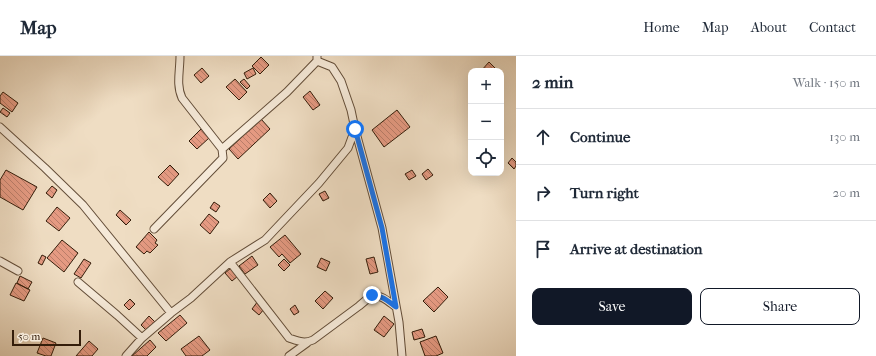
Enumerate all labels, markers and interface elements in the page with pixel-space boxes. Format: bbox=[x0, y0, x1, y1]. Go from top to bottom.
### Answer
text: Map bbox=[20, 17, 56, 39]
text: Home bbox=[643, 19, 680, 36]
text: Map bbox=[702, 19, 729, 36]
text: About bbox=[751, 19, 787, 36]
text: Contact bbox=[809, 19, 856, 36]
map controls bbox=[468, 68, 504, 176]
button: + bbox=[468, 68, 504, 104]
text: 2 min bbox=[532, 72, 573, 92]
text: Walk · 150 m bbox=[793, 75, 860, 90]
button: − bbox=[468, 104, 504, 140]
route start bbox=[346, 120, 364, 138]
icon: ahead bbox=[532, 126, 554, 148]
text: Continue bbox=[570, 128, 630, 146]
text: 130 m bbox=[829, 129, 860, 144]
button: locate bbox=[468, 140, 504, 176]
icon: right bbox=[532, 182, 554, 204]
text: Turn right bbox=[570, 184, 639, 202]
text: 20 m bbox=[833, 185, 860, 200]
icon: arrive bbox=[532, 238, 554, 260]
text: Arrive at destination bbox=[570, 240, 702, 258]
route end bbox=[363, 286, 381, 304]
button: Save bbox=[532, 288, 692, 325]
button: Share bbox=[700, 288, 860, 325]
scale bar bbox=[12, 328, 81, 347]
text: 50 m bbox=[18, 330, 40, 343]

